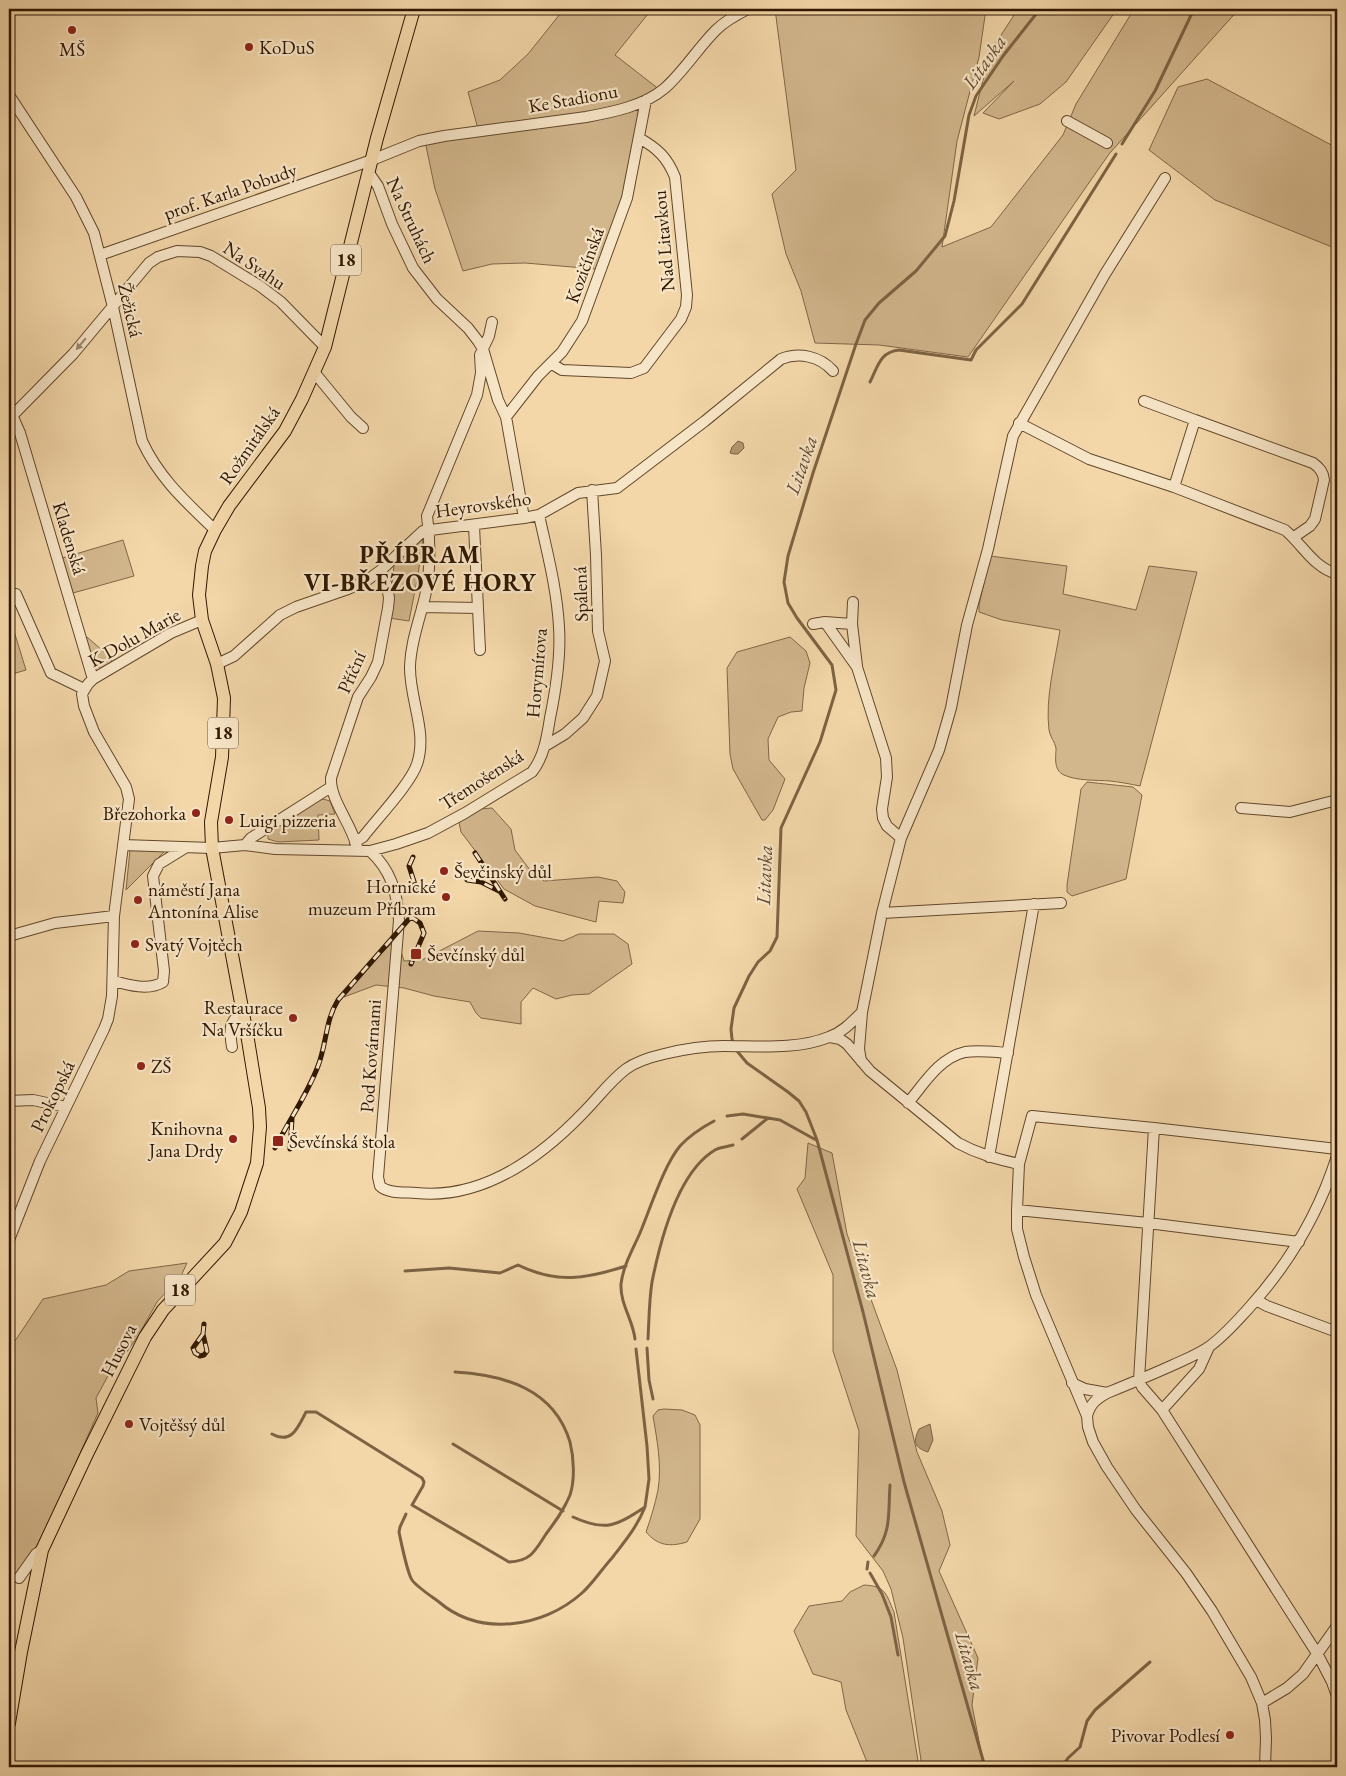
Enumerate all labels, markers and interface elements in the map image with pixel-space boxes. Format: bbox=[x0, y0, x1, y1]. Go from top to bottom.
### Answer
marker: MŠ bbox=[66, 24, 78, 36]
water label: Litavka bbox=[955, 30, 1012, 95]
place label: KoDuS bbox=[259, 35, 315, 60]
place label: MŠ bbox=[59, 37, 85, 62]
marker: KoDuS bbox=[243, 41, 255, 53]
street label: Ke Stadionu bbox=[526, 78, 620, 119]
street label: prof. Karla Pobudy bbox=[160, 157, 301, 226]
street label: Na Struhách bbox=[381, 173, 443, 268]
street label: Nad Litavkou bbox=[647, 189, 680, 293]
street label: Kozičínská bbox=[559, 223, 610, 307]
street label: Na Svahu bbox=[218, 235, 291, 296]
road number: 18 bbox=[331, 244, 361, 276]
street label: Žežická bbox=[112, 281, 149, 340]
one-way arrow bbox=[76, 337, 87, 350]
street label: Rožmitálská bbox=[213, 401, 286, 489]
water label: Litavka bbox=[779, 432, 823, 499]
street label: Heyrovského bbox=[434, 485, 533, 524]
street label: Kladenská bbox=[47, 499, 93, 578]
district label: PŘÍBRAM VI-BŘEZOVÉ HORY bbox=[304, 539, 537, 598]
street label: Spálená bbox=[567, 565, 594, 622]
street label: K Dolu Marie bbox=[84, 602, 185, 673]
street label: Horymírova bbox=[520, 627, 553, 719]
street label: Příční bbox=[331, 647, 372, 697]
road number: 18 bbox=[208, 718, 238, 748]
street label: Třemošenská bbox=[435, 743, 528, 816]
place label: Březohorka bbox=[103, 801, 186, 826]
marker: Březohorka bbox=[190, 807, 202, 819]
place label: Luigi pizzeria bbox=[239, 808, 337, 833]
marker: Luigi pizzeria bbox=[223, 814, 235, 826]
water label: Litavka bbox=[750, 844, 778, 907]
place label: Ševčinský důl bbox=[454, 859, 552, 884]
marker: Ševčinský důl bbox=[438, 865, 450, 877]
place label: Hornické muzeum Příbram bbox=[308, 874, 436, 921]
place label: náměstí Jana Antonína Alise bbox=[147, 877, 259, 924]
marker: Hornické muzeum Příbram bbox=[440, 891, 452, 903]
marker: náměstí Jana Antonína Alise bbox=[132, 894, 144, 906]
place label: Svatý Vojtěch bbox=[145, 932, 243, 957]
marker: Svatý Vojtěch bbox=[129, 938, 141, 950]
place label: Ševčínský důl bbox=[427, 942, 525, 967]
marker: Ševčínský důl bbox=[409, 947, 423, 961]
place label: Restaurace Na Vršíčku bbox=[202, 995, 283, 1042]
street label: Pod Kovárnami bbox=[354, 998, 387, 1113]
marker: Restaurace Na Vršíčku bbox=[287, 1012, 299, 1024]
place label: ZŠ bbox=[151, 1054, 171, 1079]
street label: Prokopská bbox=[24, 1056, 81, 1136]
marker: ZŠ bbox=[135, 1060, 147, 1072]
place label: Knihovna Jana Drdy bbox=[147, 1116, 224, 1163]
place label: Ševčínská štola bbox=[289, 1129, 396, 1154]
marker: Knihovna Jana Drdy bbox=[227, 1133, 239, 1145]
marker: Ševčínská štola bbox=[271, 1134, 285, 1148]
water label: Litavka bbox=[846, 1236, 887, 1302]
road number: 18 bbox=[165, 1274, 195, 1306]
street label: Husova bbox=[95, 1319, 143, 1381]
place label: Vojtěšsý důl bbox=[139, 1412, 226, 1437]
marker: Vojtěšsý důl bbox=[123, 1418, 135, 1430]
water label: Litavka bbox=[949, 1627, 991, 1694]
place label: Pivovar Podlesí bbox=[1111, 1723, 1220, 1748]
marker: Pivovar Podlesí bbox=[1224, 1729, 1236, 1741]

